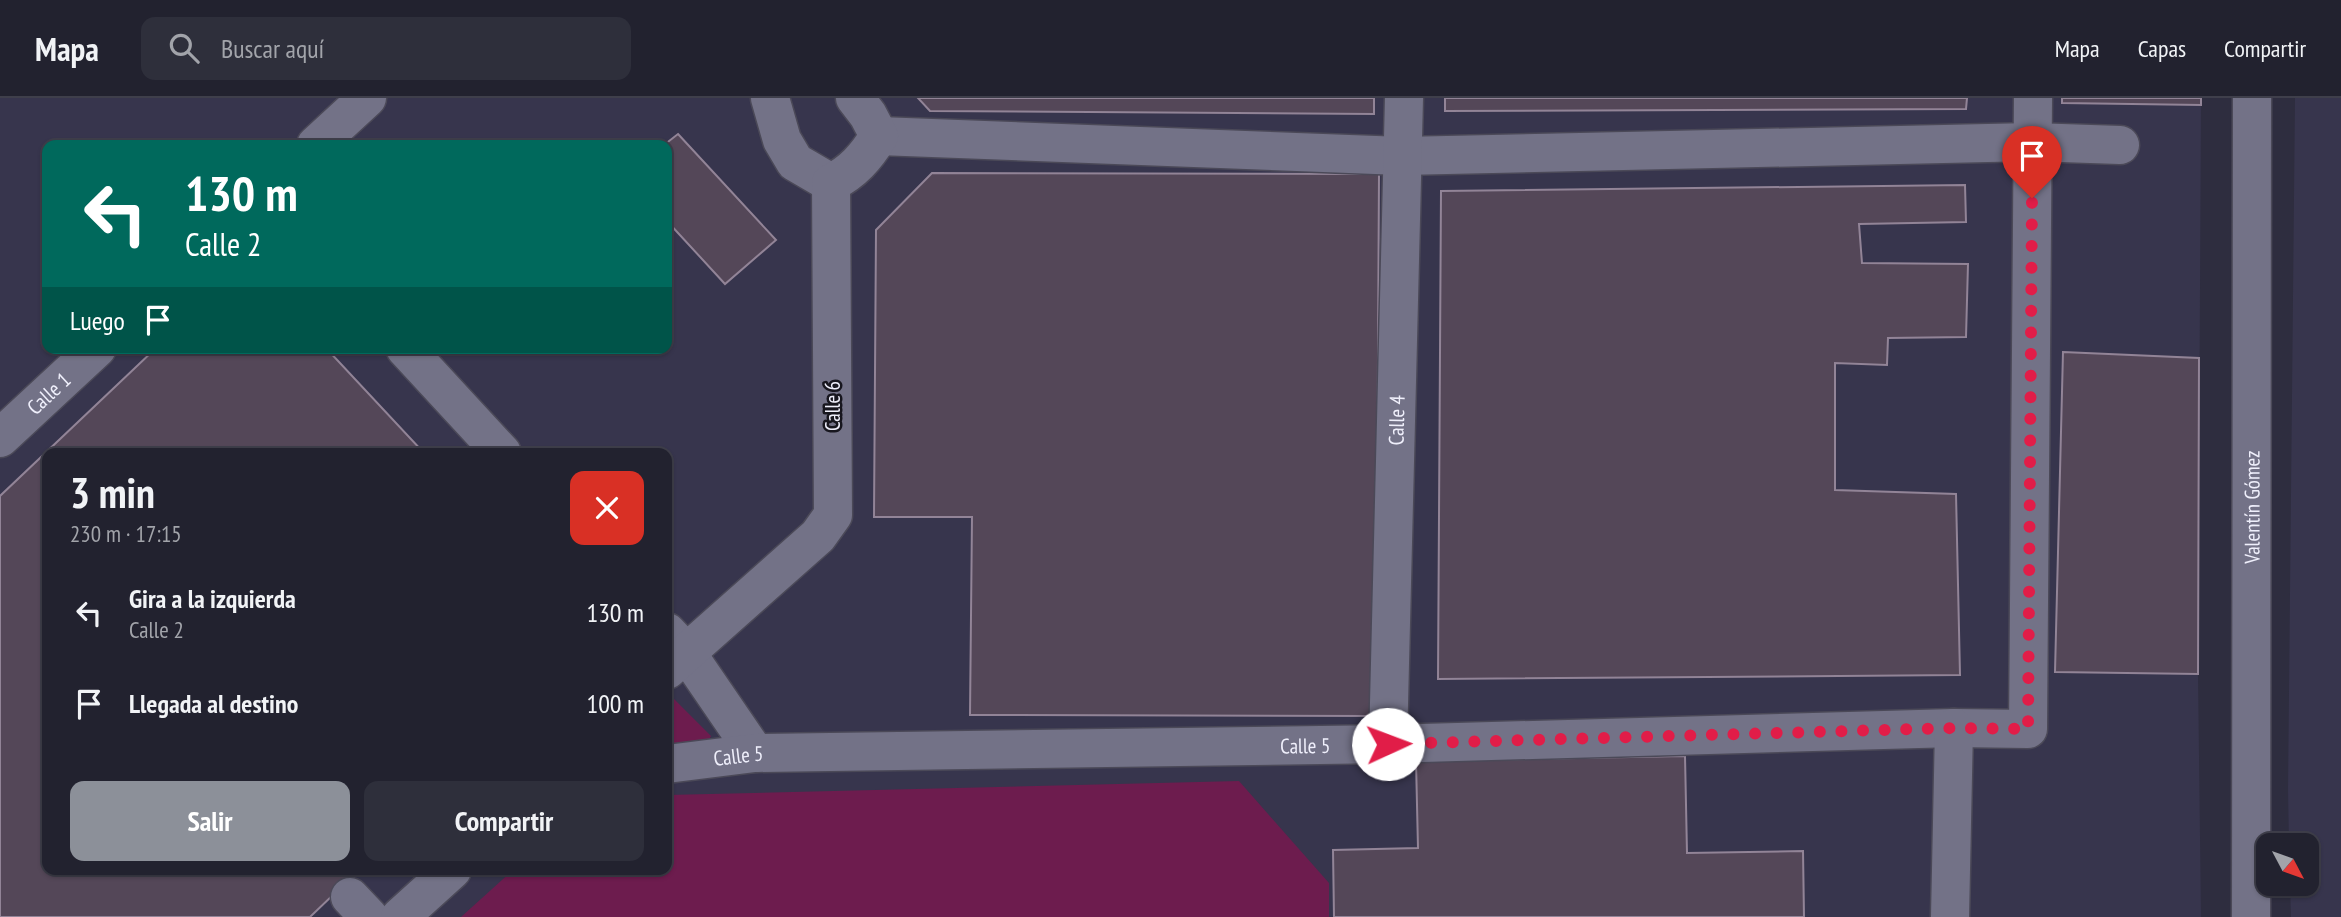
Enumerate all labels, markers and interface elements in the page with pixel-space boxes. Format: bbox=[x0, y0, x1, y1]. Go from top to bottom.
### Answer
search box bbox=[141, 17, 631, 80]
text: Mapa bbox=[35, 27, 99, 70]
icon: search bbox=[165, 29, 203, 67]
text: Buscar aquí bbox=[221, 32, 324, 65]
text: Mapa bbox=[2055, 33, 2100, 64]
text: Capas bbox=[2138, 33, 2186, 64]
text: Compartir bbox=[2224, 33, 2306, 64]
pin bbox=[2002, 126, 2062, 198]
icon: arrive bbox=[2013, 137, 2051, 175]
text: 130 m bbox=[185, 161, 298, 225]
icon: left bbox=[70, 168, 161, 259]
text: Calle 2 bbox=[185, 223, 261, 265]
icon: arrive bbox=[139, 301, 177, 339]
text: Luego bbox=[70, 304, 125, 337]
street label: Calle 1 bbox=[21, 366, 76, 420]
street label: Calle 6 bbox=[819, 381, 846, 431]
street label: Calle 4 bbox=[1382, 394, 1410, 446]
street label: Valentín Gómez bbox=[2238, 450, 2265, 565]
text: 3 min bbox=[70, 465, 155, 520]
button: close bbox=[570, 471, 644, 545]
text: 230 m · 17:15 bbox=[70, 519, 182, 548]
text: Gira a la izquierda bbox=[129, 582, 296, 615]
icon: left bbox=[70, 594, 108, 632]
text: 130 m bbox=[586, 596, 644, 629]
text: Calle 2 bbox=[129, 615, 184, 644]
icon: arrive bbox=[70, 685, 108, 723]
text: Llegada al destino bbox=[129, 687, 298, 720]
text: 100 m bbox=[586, 687, 644, 720]
position arrow bbox=[1351, 707, 1425, 781]
street label: Calle 5 bbox=[1280, 731, 1331, 759]
street label: Calle 5 bbox=[712, 739, 764, 772]
button: Salir bbox=[70, 781, 350, 861]
button: Compartir bbox=[364, 781, 644, 861]
north arrow bbox=[2256, 833, 2319, 896]
map controls bbox=[2256, 833, 2319, 896]

